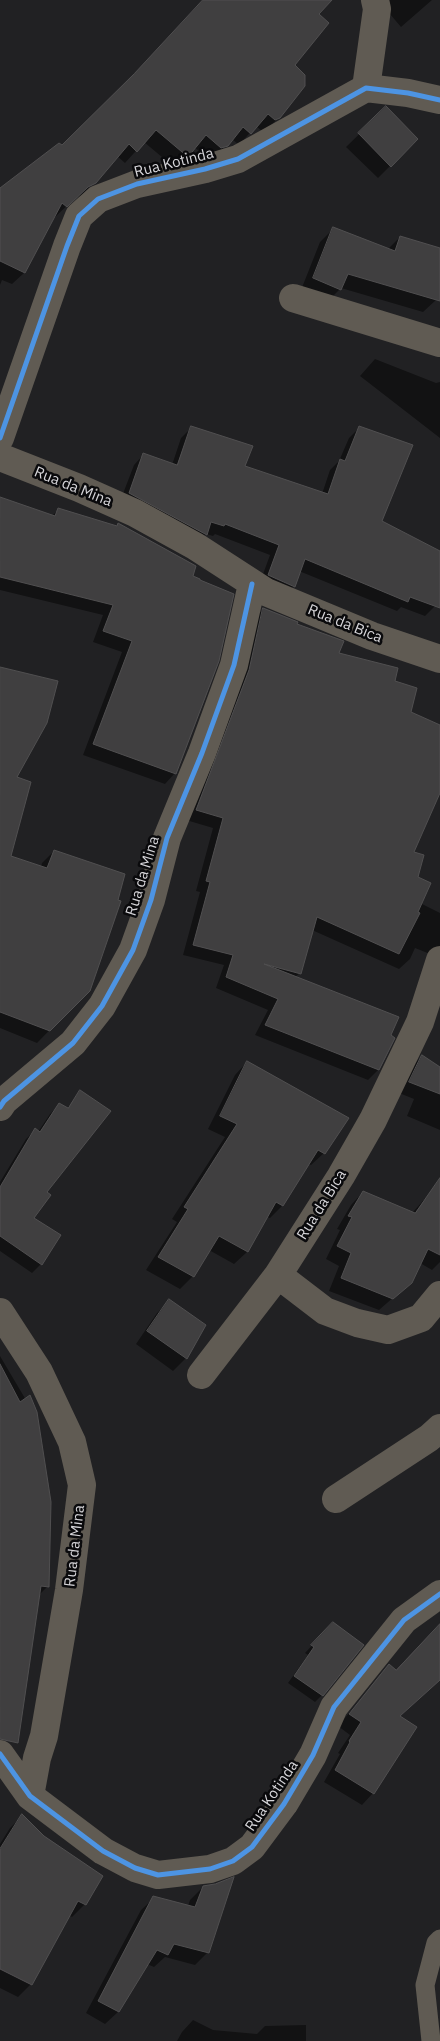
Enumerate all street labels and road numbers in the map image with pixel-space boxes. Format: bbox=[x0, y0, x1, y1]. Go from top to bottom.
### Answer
street label: Rua Kotinda bbox=[132, 144, 216, 182]
street label: Rua da Mina bbox=[31, 463, 115, 511]
street label: Rua da Bica bbox=[305, 601, 385, 647]
street label: Rua da Mina bbox=[122, 834, 164, 918]
street label: Rua da Bica bbox=[293, 1167, 351, 1243]
street label: Rua da Mina bbox=[61, 1504, 89, 1588]
street label: Rua Kotinda bbox=[242, 1757, 302, 1835]

